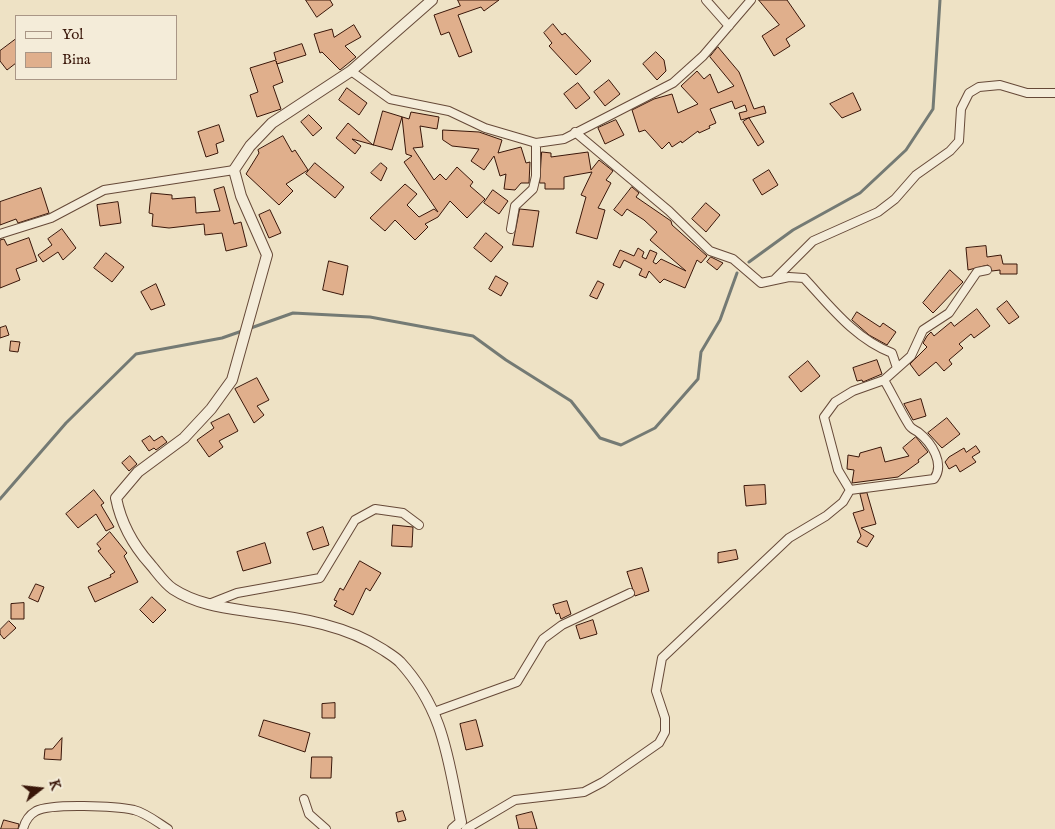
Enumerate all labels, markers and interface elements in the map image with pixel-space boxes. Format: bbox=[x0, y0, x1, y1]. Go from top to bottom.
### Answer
legend bbox=[15, 15, 178, 80]
text: Yol bbox=[62, 25, 83, 44]
text: Bina bbox=[62, 50, 90, 69]
north arrow bbox=[15, 764, 65, 814]
text: K bbox=[44, 778, 64, 792]

